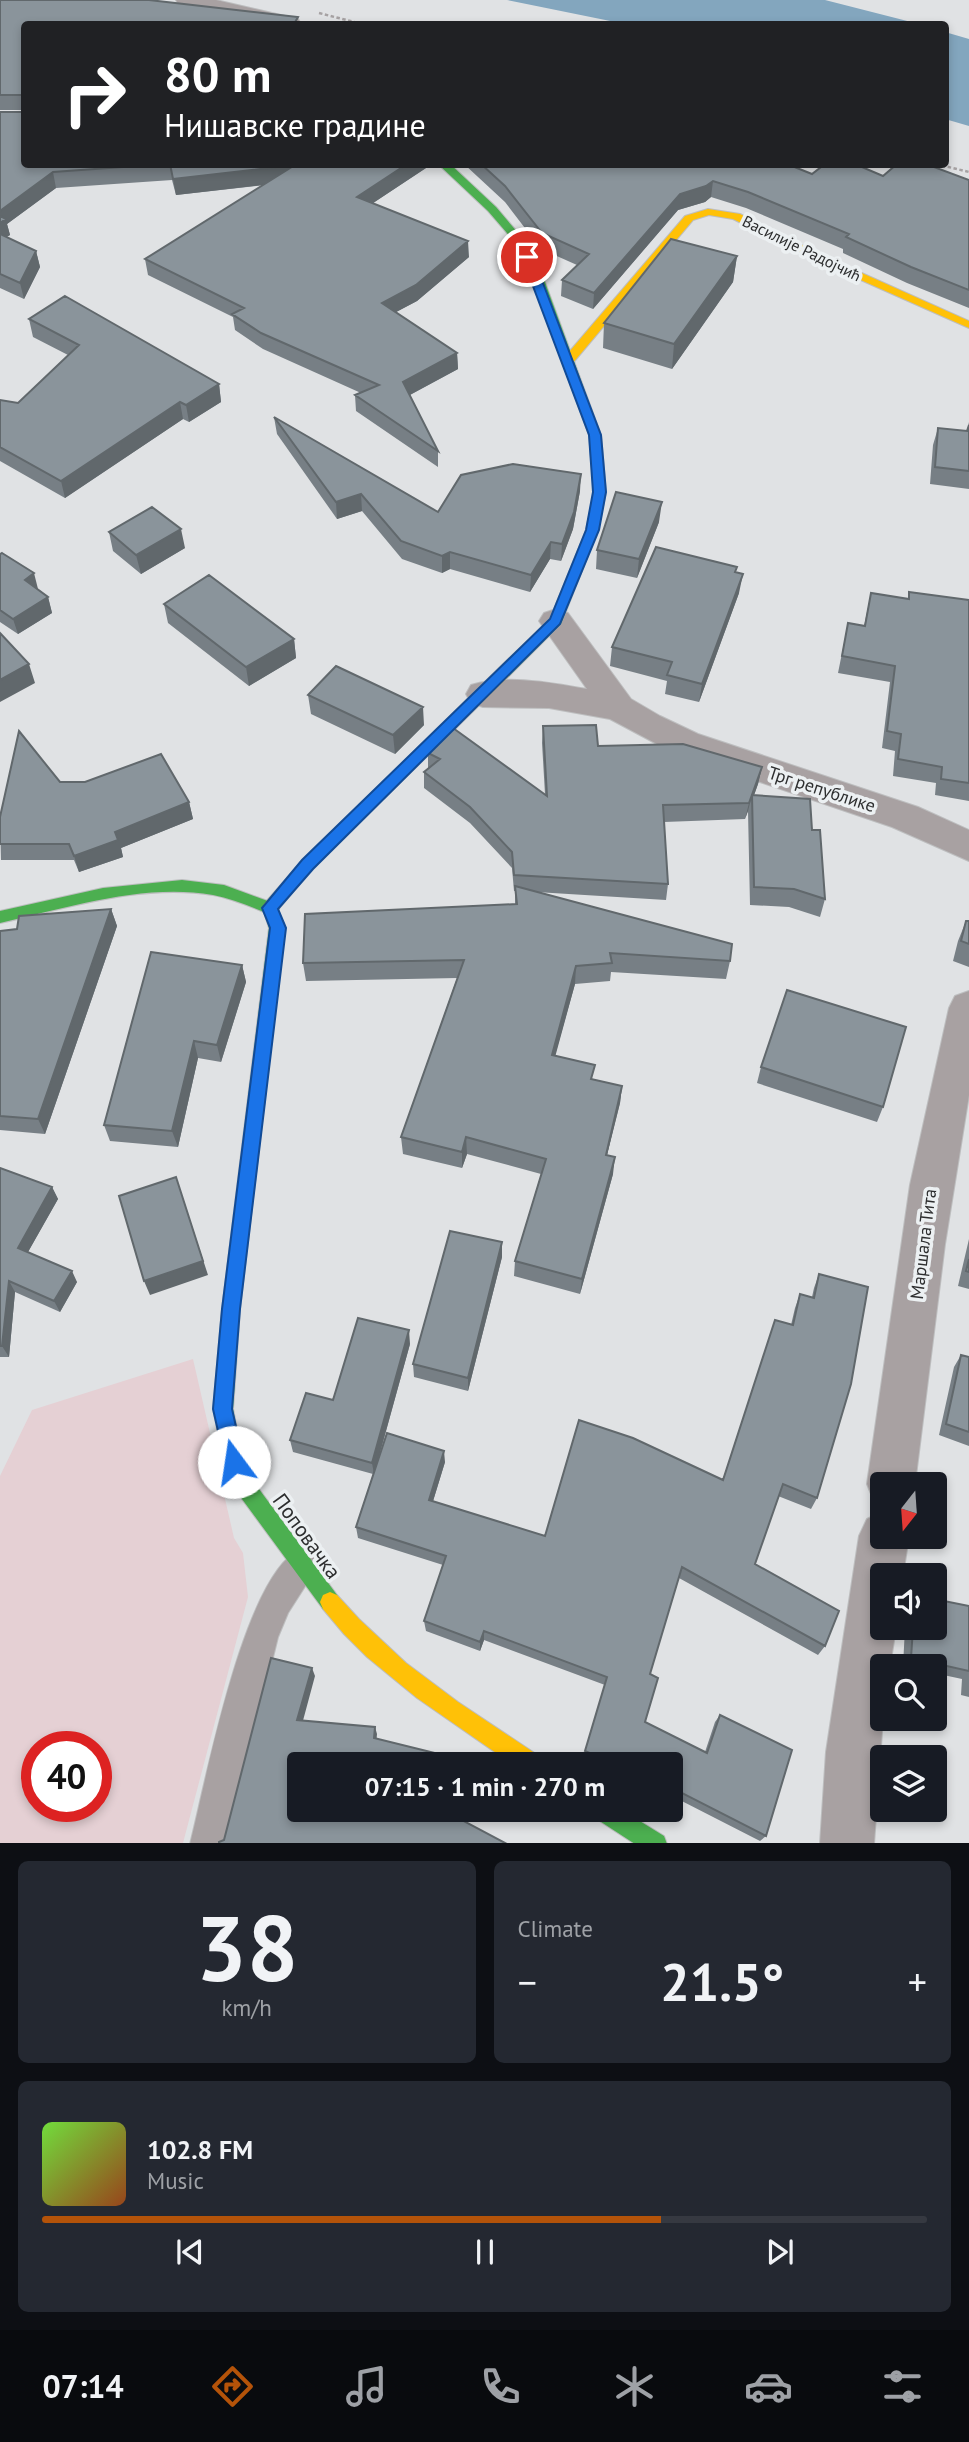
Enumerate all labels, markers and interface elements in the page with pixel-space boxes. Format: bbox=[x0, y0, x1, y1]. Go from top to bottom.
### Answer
text: 80 m bbox=[164, 42, 271, 106]
icon: right bbox=[49, 49, 140, 140]
text: Нишавске градине bbox=[164, 104, 426, 146]
street label: Василије Радојчић bbox=[739, 211, 865, 285]
pin bbox=[497, 227, 557, 287]
icon: arrive bbox=[508, 238, 546, 276]
street label: Трг републике bbox=[765, 761, 879, 817]
street label: Маршала Тита bbox=[905, 1187, 941, 1301]
position arrow bbox=[197, 1425, 271, 1499]
north arrow bbox=[870, 1472, 947, 1549]
map controls bbox=[870, 1472, 947, 1822]
street label: Поповачка bbox=[267, 1488, 347, 1584]
button: sound bbox=[870, 1563, 947, 1640]
button: search bbox=[870, 1654, 947, 1731]
speed limit sign: 40 bbox=[21, 1731, 112, 1822]
button: layers bbox=[870, 1745, 947, 1822]
text: 07:15 · 1 min · 270 m bbox=[365, 1770, 605, 1803]
text: 38 bbox=[195, 1888, 298, 2006]
text: Climate bbox=[518, 1914, 593, 1943]
text: 21.5° bbox=[660, 1948, 784, 2015]
text: − bbox=[518, 1957, 537, 2006]
text: + bbox=[908, 1957, 927, 2006]
text: km/h bbox=[222, 1993, 272, 2022]
text: 102.8 FM bbox=[147, 2133, 253, 2166]
text: Music bbox=[147, 2166, 204, 2195]
icon: previous bbox=[171, 2233, 209, 2271]
icon: pause bbox=[466, 2233, 504, 2271]
icon: next bbox=[761, 2233, 799, 2271]
icon: directions bbox=[208, 2362, 257, 2411]
icon: music bbox=[342, 2362, 391, 2411]
icon: phone bbox=[476, 2362, 525, 2411]
icon: climate bbox=[610, 2362, 659, 2411]
icon: car bbox=[744, 2362, 793, 2411]
icon: filters bbox=[878, 2362, 927, 2411]
text: 07:14 bbox=[42, 2365, 124, 2407]

